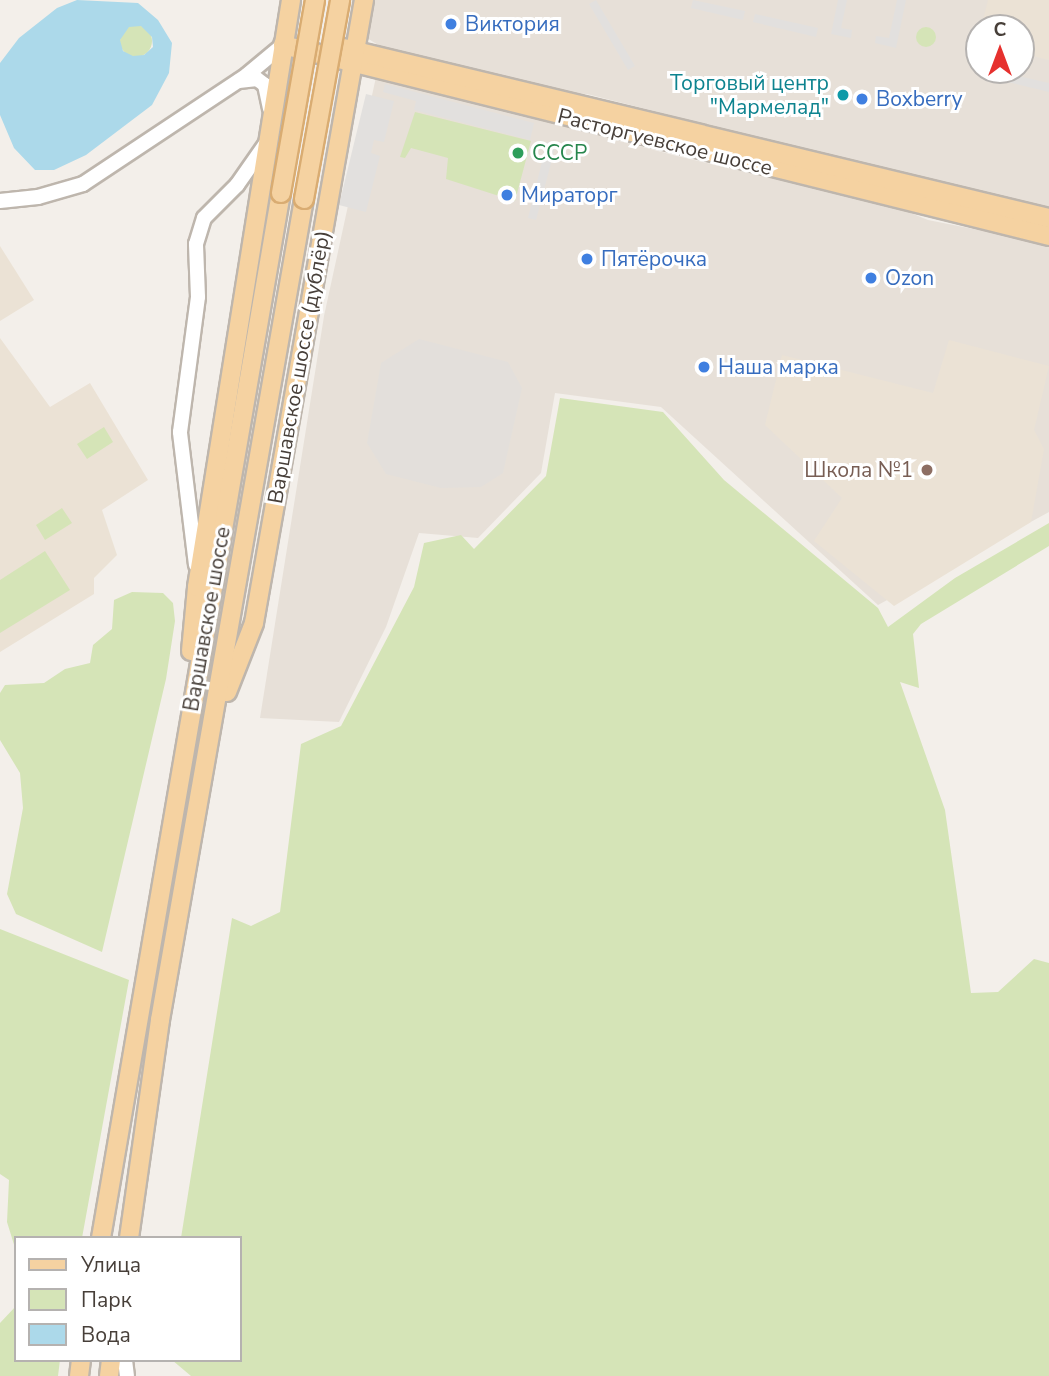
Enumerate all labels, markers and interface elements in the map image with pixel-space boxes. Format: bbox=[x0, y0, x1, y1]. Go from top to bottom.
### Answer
place label: Виктория bbox=[465, 11, 560, 37]
north arrow bbox=[965, 14, 1035, 84]
marker: Виктория bbox=[443, 16, 459, 32]
text: С bbox=[994, 17, 1006, 43]
place label: Торговый центр "Мармелад" bbox=[670, 70, 829, 120]
place label: Boxberry bbox=[876, 86, 963, 112]
marker: Торговый центр "Мармелад" bbox=[835, 87, 851, 103]
marker: Boxberry bbox=[854, 91, 870, 107]
street label: Расторгуевское шоссе bbox=[555, 103, 775, 181]
place label: СССР bbox=[532, 140, 587, 166]
marker: СССР bbox=[510, 145, 526, 161]
place label: Мираторг bbox=[521, 182, 618, 208]
marker: Мираторг bbox=[499, 187, 515, 203]
street label: Варшавское шоссе (дублёр) bbox=[263, 229, 335, 505]
place label: Пятёрочка bbox=[601, 246, 707, 272]
marker: Пятёрочка bbox=[579, 251, 595, 267]
place label: Ozon bbox=[885, 265, 934, 291]
marker: Ozon bbox=[863, 270, 879, 286]
place label: Наша марка bbox=[718, 354, 839, 380]
marker: Наша марка bbox=[696, 359, 712, 375]
place label: Школа №1 bbox=[804, 457, 913, 483]
marker: Школа №1 bbox=[919, 462, 935, 478]
street label: Варшавское шоссе bbox=[178, 525, 236, 713]
legend bbox=[14, 1236, 242, 1362]
text: Улица bbox=[81, 1251, 141, 1279]
text: Парк bbox=[81, 1286, 132, 1314]
text: Вода bbox=[81, 1321, 131, 1349]

